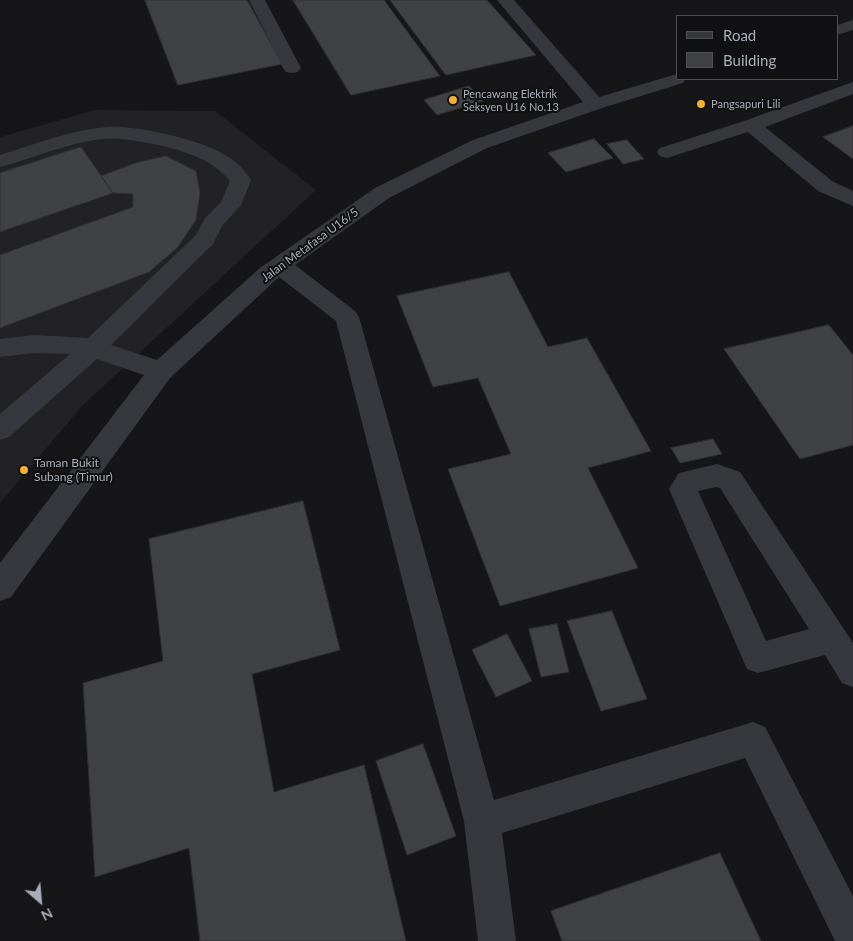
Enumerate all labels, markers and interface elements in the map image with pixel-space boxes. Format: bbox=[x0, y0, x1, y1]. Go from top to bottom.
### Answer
legend bbox=[676, 15, 838, 80]
text: Road bbox=[723, 26, 756, 44]
text: Building bbox=[723, 51, 776, 69]
place label: Pencawang Elektrik Seksyen U16 No.13 bbox=[463, 87, 559, 113]
marker: Pencawang Elektrik Seksyen U16 No.13 bbox=[447, 94, 459, 106]
place label: Pangsapuri Lili bbox=[711, 97, 780, 111]
marker: Pangsapuri Lili bbox=[695, 98, 707, 110]
street label: Jalan Metafasa U16/5 bbox=[259, 205, 361, 285]
place label: Taman Bukit Subang (Timur) bbox=[34, 456, 113, 484]
marker: Taman Bukit Subang (Timur) bbox=[18, 464, 30, 476]
north arrow bbox=[15, 876, 65, 926]
text: N bbox=[38, 905, 56, 925]

